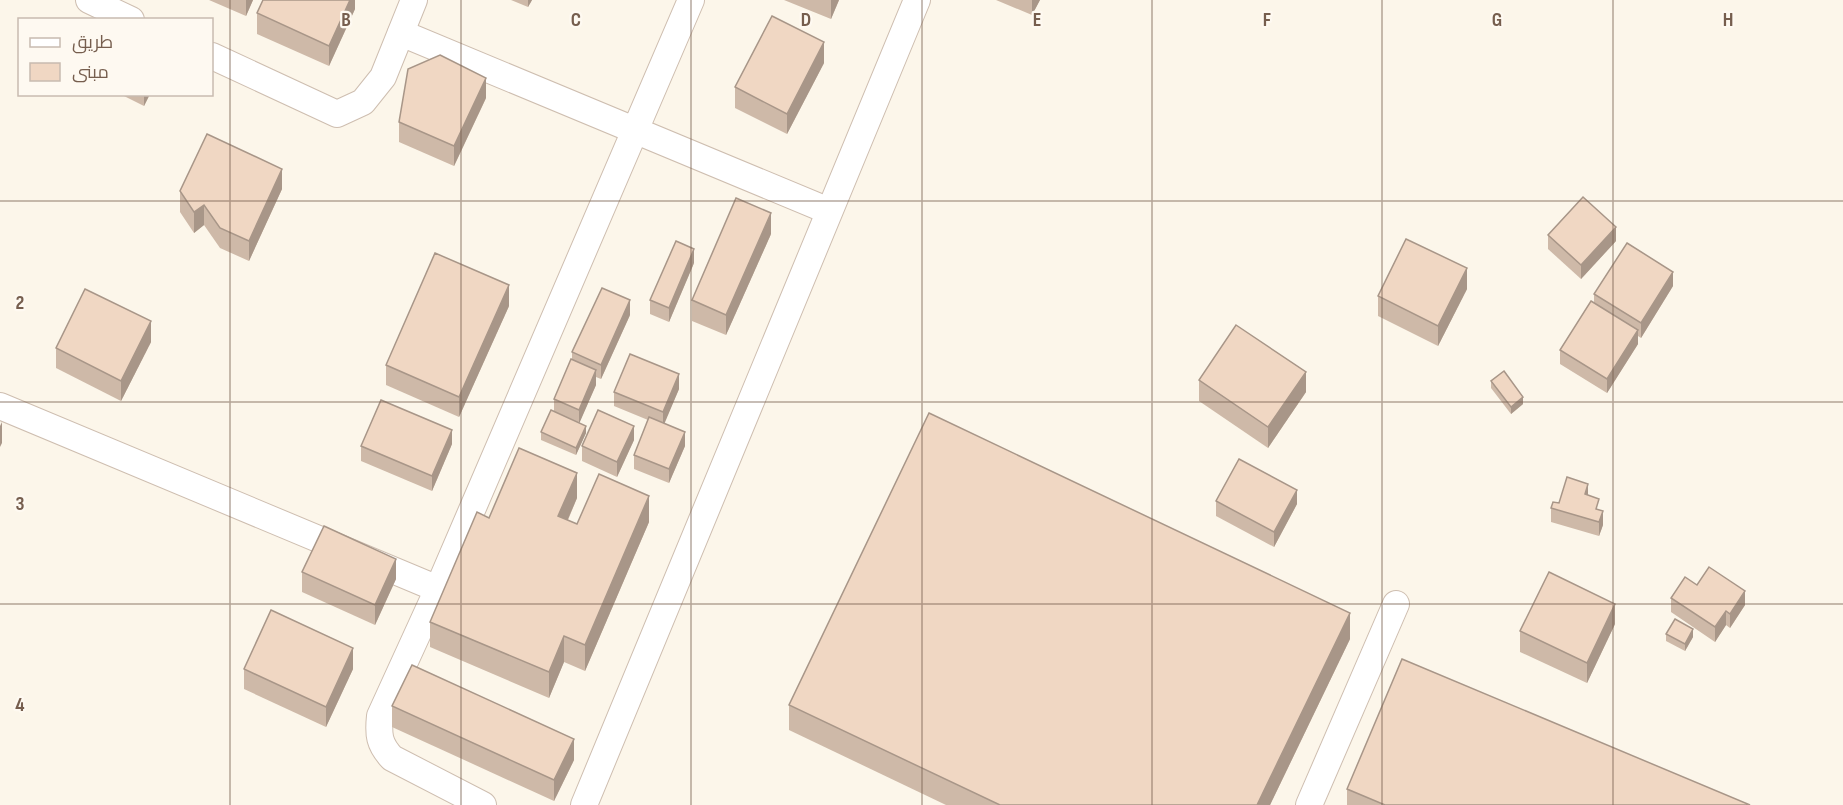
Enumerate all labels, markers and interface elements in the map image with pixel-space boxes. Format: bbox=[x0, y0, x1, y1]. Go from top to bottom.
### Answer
text: B bbox=[341, 8, 351, 32]
text: C bbox=[571, 8, 581, 32]
text: D bbox=[801, 8, 811, 32]
text: E bbox=[1033, 8, 1041, 32]
text: F bbox=[1263, 8, 1271, 32]
text: G bbox=[1492, 8, 1502, 32]
text: H bbox=[1723, 8, 1733, 32]
legend bbox=[18, 18, 213, 96]
text: طريق bbox=[72, 32, 113, 54]
text: مبنى bbox=[72, 62, 109, 83]
text: 2 bbox=[16, 291, 24, 315]
text: 3 bbox=[16, 492, 25, 516]
text: 4 bbox=[15, 693, 25, 717]

